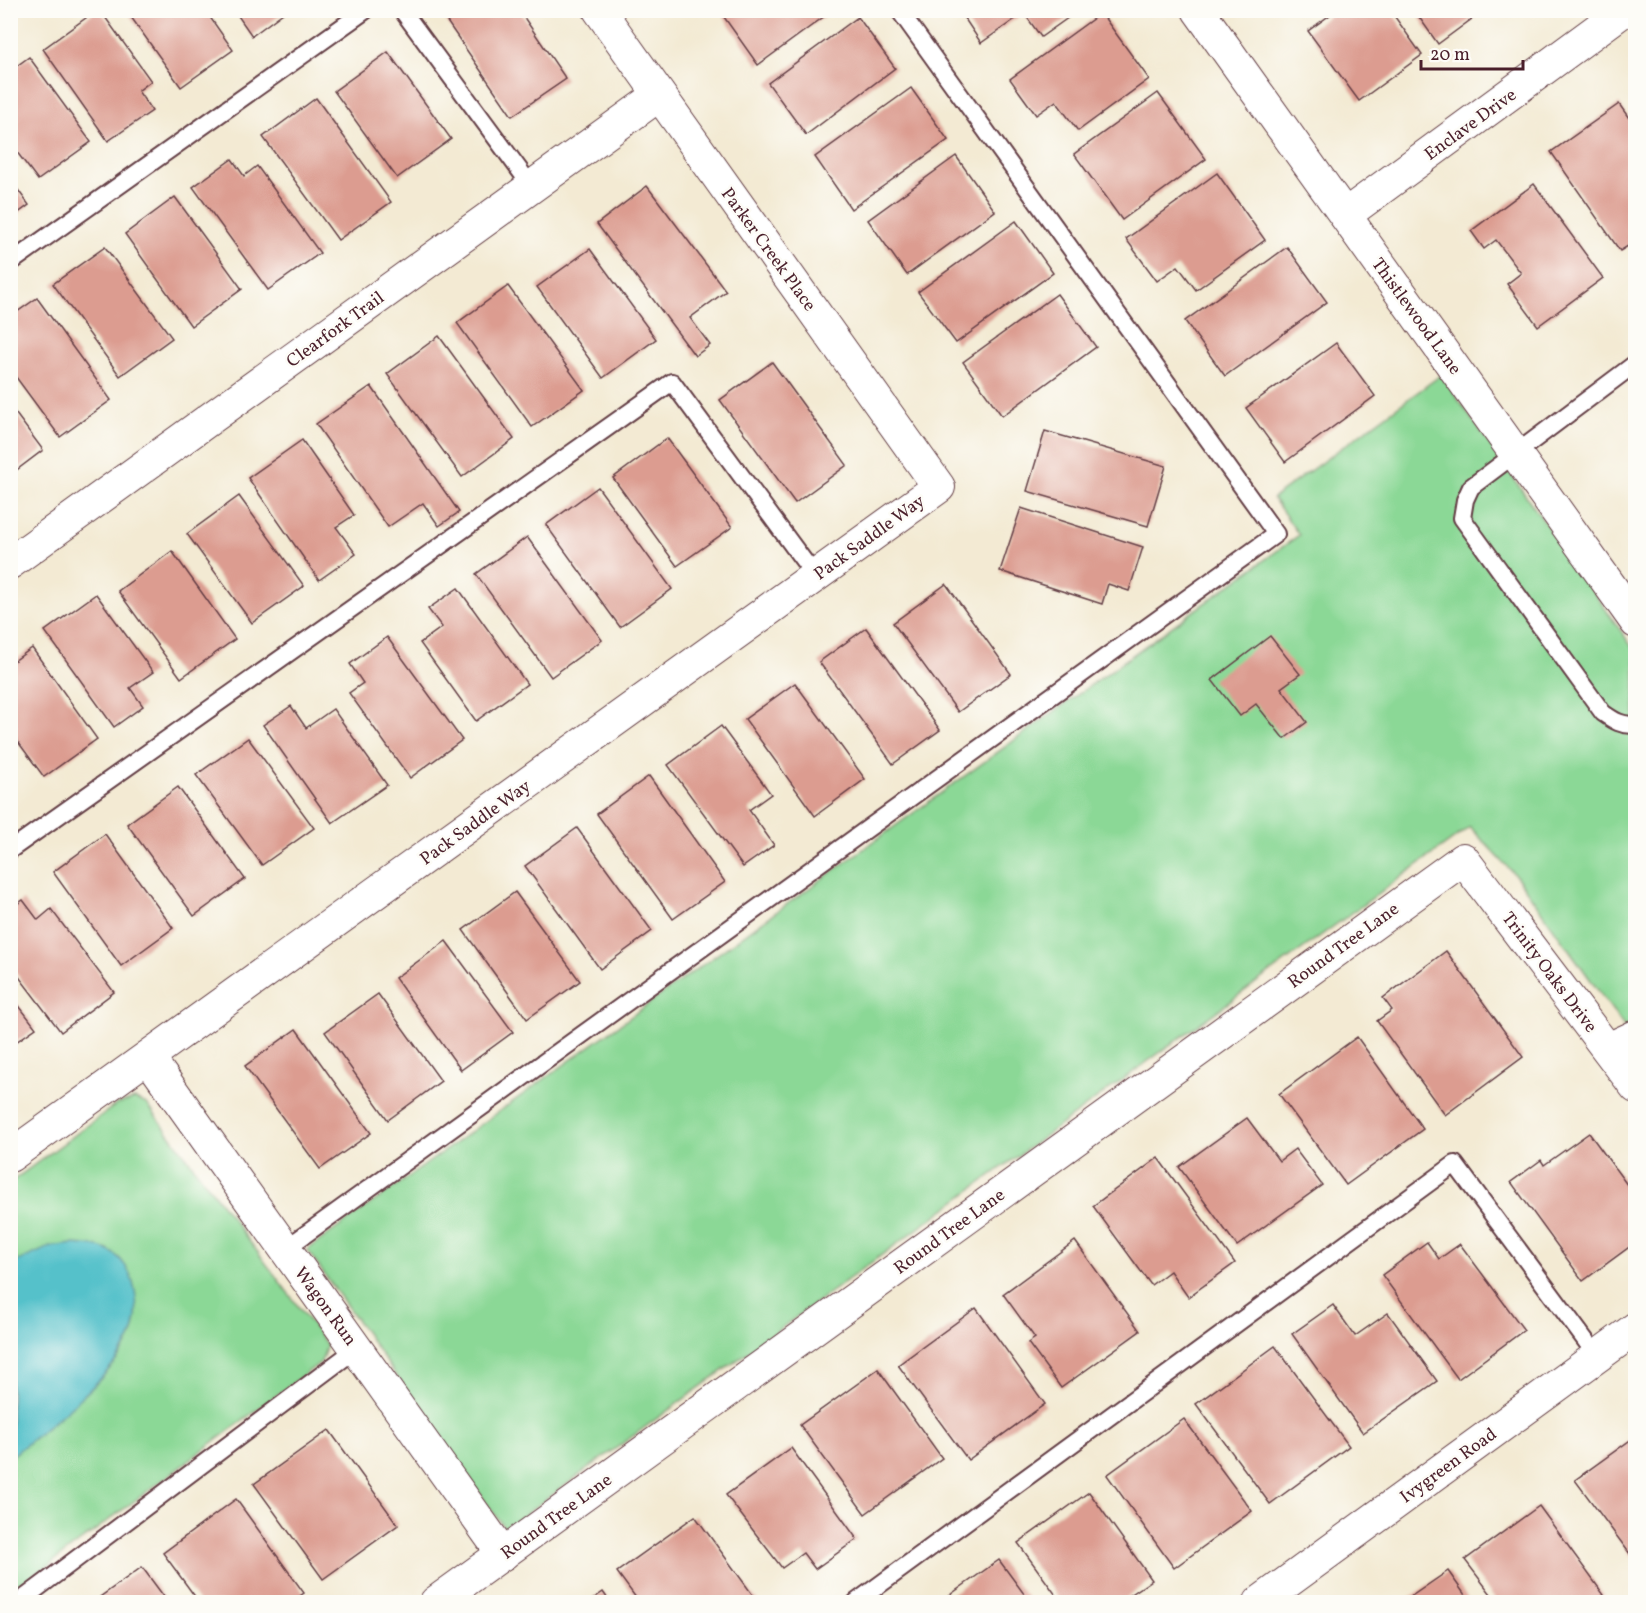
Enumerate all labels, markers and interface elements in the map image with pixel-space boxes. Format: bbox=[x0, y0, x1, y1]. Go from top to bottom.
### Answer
scale bar bbox=[1421, 33, 1523, 71]
text: 20 m bbox=[1430, 43, 1470, 68]
street label: Enclave Drive bbox=[1420, 83, 1522, 167]
street label: Parker Creek Place bbox=[714, 183, 821, 317]
street label: Thistlewood Lane bbox=[1365, 253, 1467, 380]
street label: Clearfork Trail bbox=[282, 286, 390, 374]
street label: Pack Saddle Way bbox=[809, 489, 931, 587]
street label: Pack Saddle Way bbox=[415, 774, 537, 872]
street label: Round Tree Lane bbox=[1283, 897, 1405, 995]
street label: Trinity Oaks Drive bbox=[1495, 907, 1602, 1038]
street label: Round Tree Lane bbox=[889, 1183, 1011, 1281]
street label: Wagon Run bbox=[288, 1262, 362, 1352]
street label: Ivygreen Road bbox=[1395, 1422, 1503, 1510]
street label: Round Tree Lane bbox=[496, 1468, 618, 1566]

